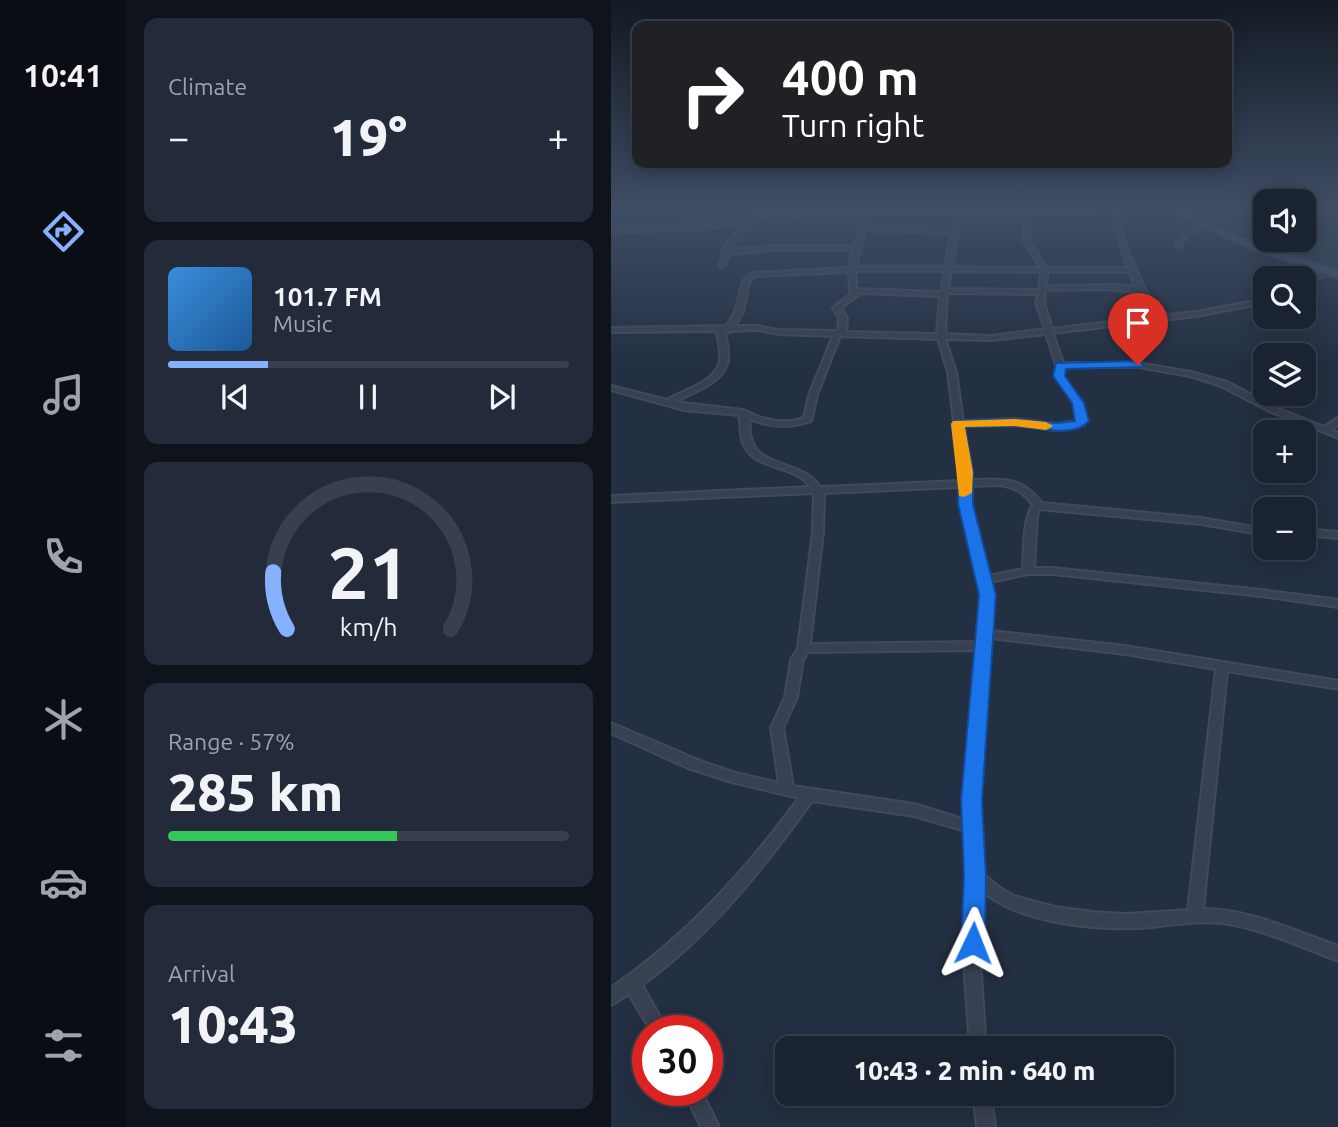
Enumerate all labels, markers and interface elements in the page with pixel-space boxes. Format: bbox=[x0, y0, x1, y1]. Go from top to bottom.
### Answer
icon: right bbox=[667, 49, 758, 140]
text: 400 m bbox=[782, 49, 919, 104]
text: 10:41 bbox=[23, 57, 103, 93]
text: Climate bbox=[168, 74, 247, 99]
text: Turn right bbox=[782, 107, 924, 143]
text: 19° bbox=[330, 108, 407, 166]
text: − bbox=[168, 116, 189, 158]
text: + bbox=[548, 116, 569, 158]
map controls bbox=[1253, 189, 1316, 560]
button: sound bbox=[1253, 189, 1316, 252]
icon: directions bbox=[39, 207, 88, 256]
button: search bbox=[1253, 266, 1316, 329]
text: 101.7 FM bbox=[273, 282, 382, 311]
pin bbox=[1108, 293, 1168, 365]
icon: arrive bbox=[1119, 304, 1157, 342]
text: Music bbox=[273, 311, 332, 336]
button: layers bbox=[1253, 343, 1316, 406]
icon: music bbox=[39, 370, 88, 419]
icon: previous bbox=[216, 378, 254, 416]
icon: pause bbox=[349, 378, 387, 416]
icon: next bbox=[483, 378, 521, 416]
button: + bbox=[1253, 420, 1316, 483]
button: − bbox=[1253, 497, 1316, 560]
icon: phone bbox=[39, 532, 88, 581]
text: 21 bbox=[327, 532, 410, 614]
text: km/h bbox=[340, 613, 397, 641]
icon: climate bbox=[39, 695, 88, 744]
text: Range · 57% bbox=[168, 729, 295, 754]
text: 285 km bbox=[168, 763, 343, 821]
icon: car bbox=[39, 858, 88, 907]
position arrow bbox=[936, 906, 1010, 980]
text: Arrival bbox=[168, 961, 235, 986]
text: 10:43 bbox=[168, 995, 298, 1053]
speed limit sign: 30 bbox=[632, 1015, 723, 1106]
icon: filters bbox=[39, 1021, 88, 1070]
text: 10:43 · 2 min · 640 m bbox=[854, 1056, 1095, 1085]

